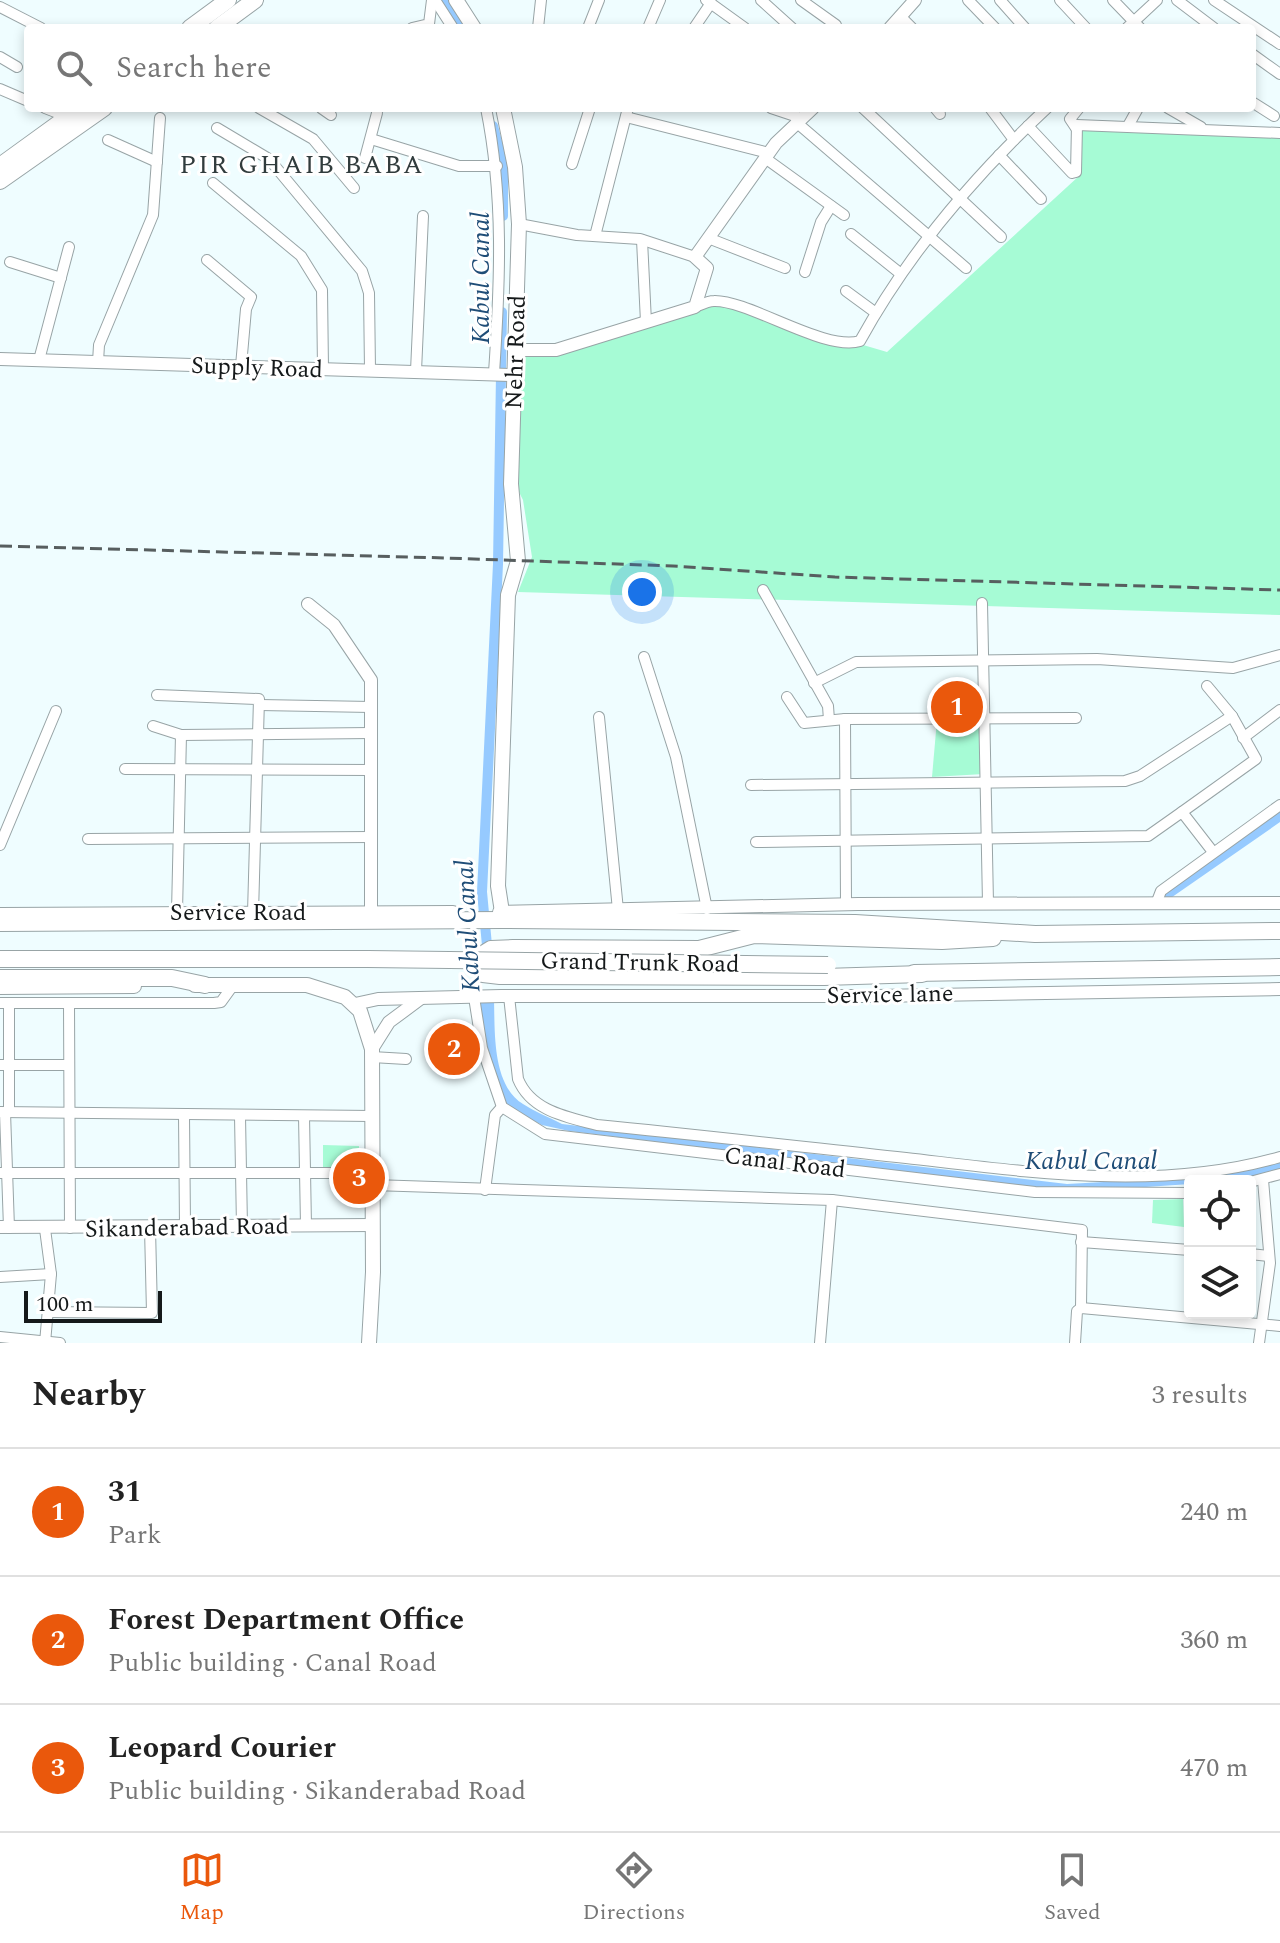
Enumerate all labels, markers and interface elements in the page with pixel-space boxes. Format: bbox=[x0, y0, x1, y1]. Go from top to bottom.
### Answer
search box bbox=[24, 24, 1256, 112]
text: Search here bbox=[116, 45, 272, 91]
icon: search bbox=[52, 46, 96, 90]
district label: PIR GHAIB BABA bbox=[180, 145, 424, 185]
water label: Kabul Canal bbox=[461, 211, 501, 344]
street label: Nehr Road bbox=[496, 294, 536, 410]
street label: Supply Road bbox=[190, 348, 324, 388]
your location bbox=[622, 572, 662, 612]
pin: 1 bbox=[931, 677, 983, 737]
water label: Kabul Canal bbox=[445, 858, 491, 993]
street label: Service Road bbox=[170, 895, 306, 931]
street label: Grand Trunk Road bbox=[540, 943, 740, 983]
street label: Service lane bbox=[826, 976, 954, 1014]
pin: 2 bbox=[428, 1019, 480, 1079]
street label: Canal Road bbox=[722, 1138, 848, 1188]
water label: Kabul Canal bbox=[1025, 1141, 1158, 1181]
pin: 3 bbox=[333, 1148, 385, 1208]
map controls bbox=[1184, 1175, 1256, 1319]
button: locate bbox=[1184, 1175, 1256, 1247]
street label: Sikanderabad Road bbox=[85, 1208, 289, 1248]
button: layers bbox=[1184, 1247, 1256, 1319]
scale bar bbox=[24, 1287, 162, 1323]
text: 100 m bbox=[36, 1288, 93, 1321]
text: Nearby bbox=[32, 1369, 145, 1421]
text: 3 results bbox=[1152, 1375, 1248, 1415]
text: 31 bbox=[108, 1469, 142, 1515]
text: 1 bbox=[51, 1492, 65, 1532]
text: 240 m bbox=[1180, 1492, 1248, 1532]
text: Park bbox=[108, 1515, 162, 1555]
text: Forest Department Office bbox=[108, 1597, 464, 1643]
text: 2 bbox=[51, 1620, 65, 1660]
text: 360 m bbox=[1180, 1620, 1248, 1660]
text: Public building · Canal Road bbox=[108, 1643, 437, 1683]
text: Leopard Courier bbox=[108, 1725, 336, 1771]
text: 3 bbox=[51, 1748, 65, 1788]
text: 470 m bbox=[1180, 1748, 1248, 1788]
text: Public building · Sikanderabad Road bbox=[108, 1771, 526, 1811]
tab: Map bbox=[179, 1848, 224, 1929]
tab: Directions bbox=[583, 1848, 685, 1929]
tab: Saved bbox=[1044, 1848, 1101, 1929]

